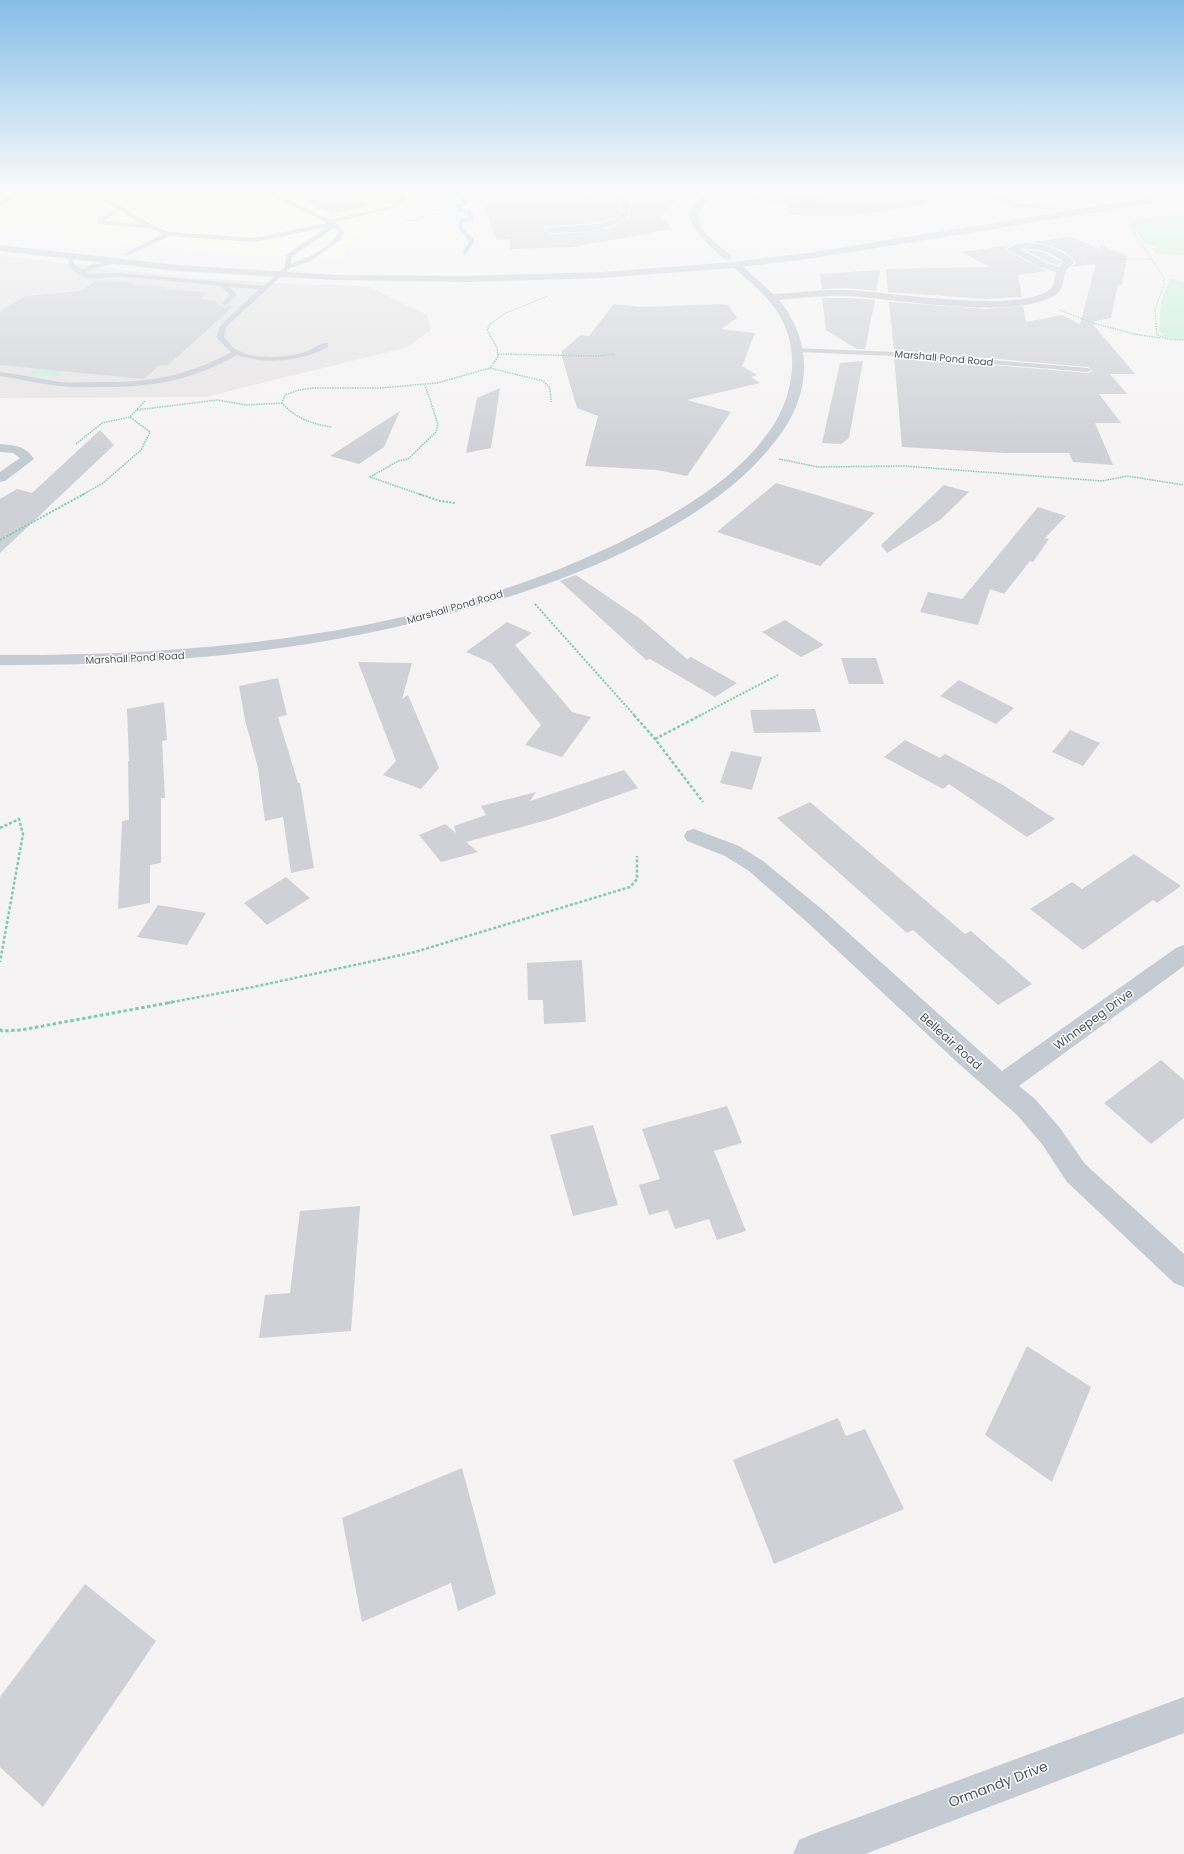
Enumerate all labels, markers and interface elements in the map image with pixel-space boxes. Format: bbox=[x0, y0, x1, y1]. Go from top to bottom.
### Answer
street label: Marshall Pond Road bbox=[894, 346, 994, 370]
street label: Marshall Pond Road bbox=[405, 586, 505, 628]
street label: Marshall Pond Road bbox=[85, 648, 185, 668]
street label: Winnepeg Drive bbox=[1050, 984, 1136, 1054]
street label: Belleair Road bbox=[916, 1009, 986, 1073]
street label: Ormandy Drive bbox=[945, 1756, 1051, 1812]

